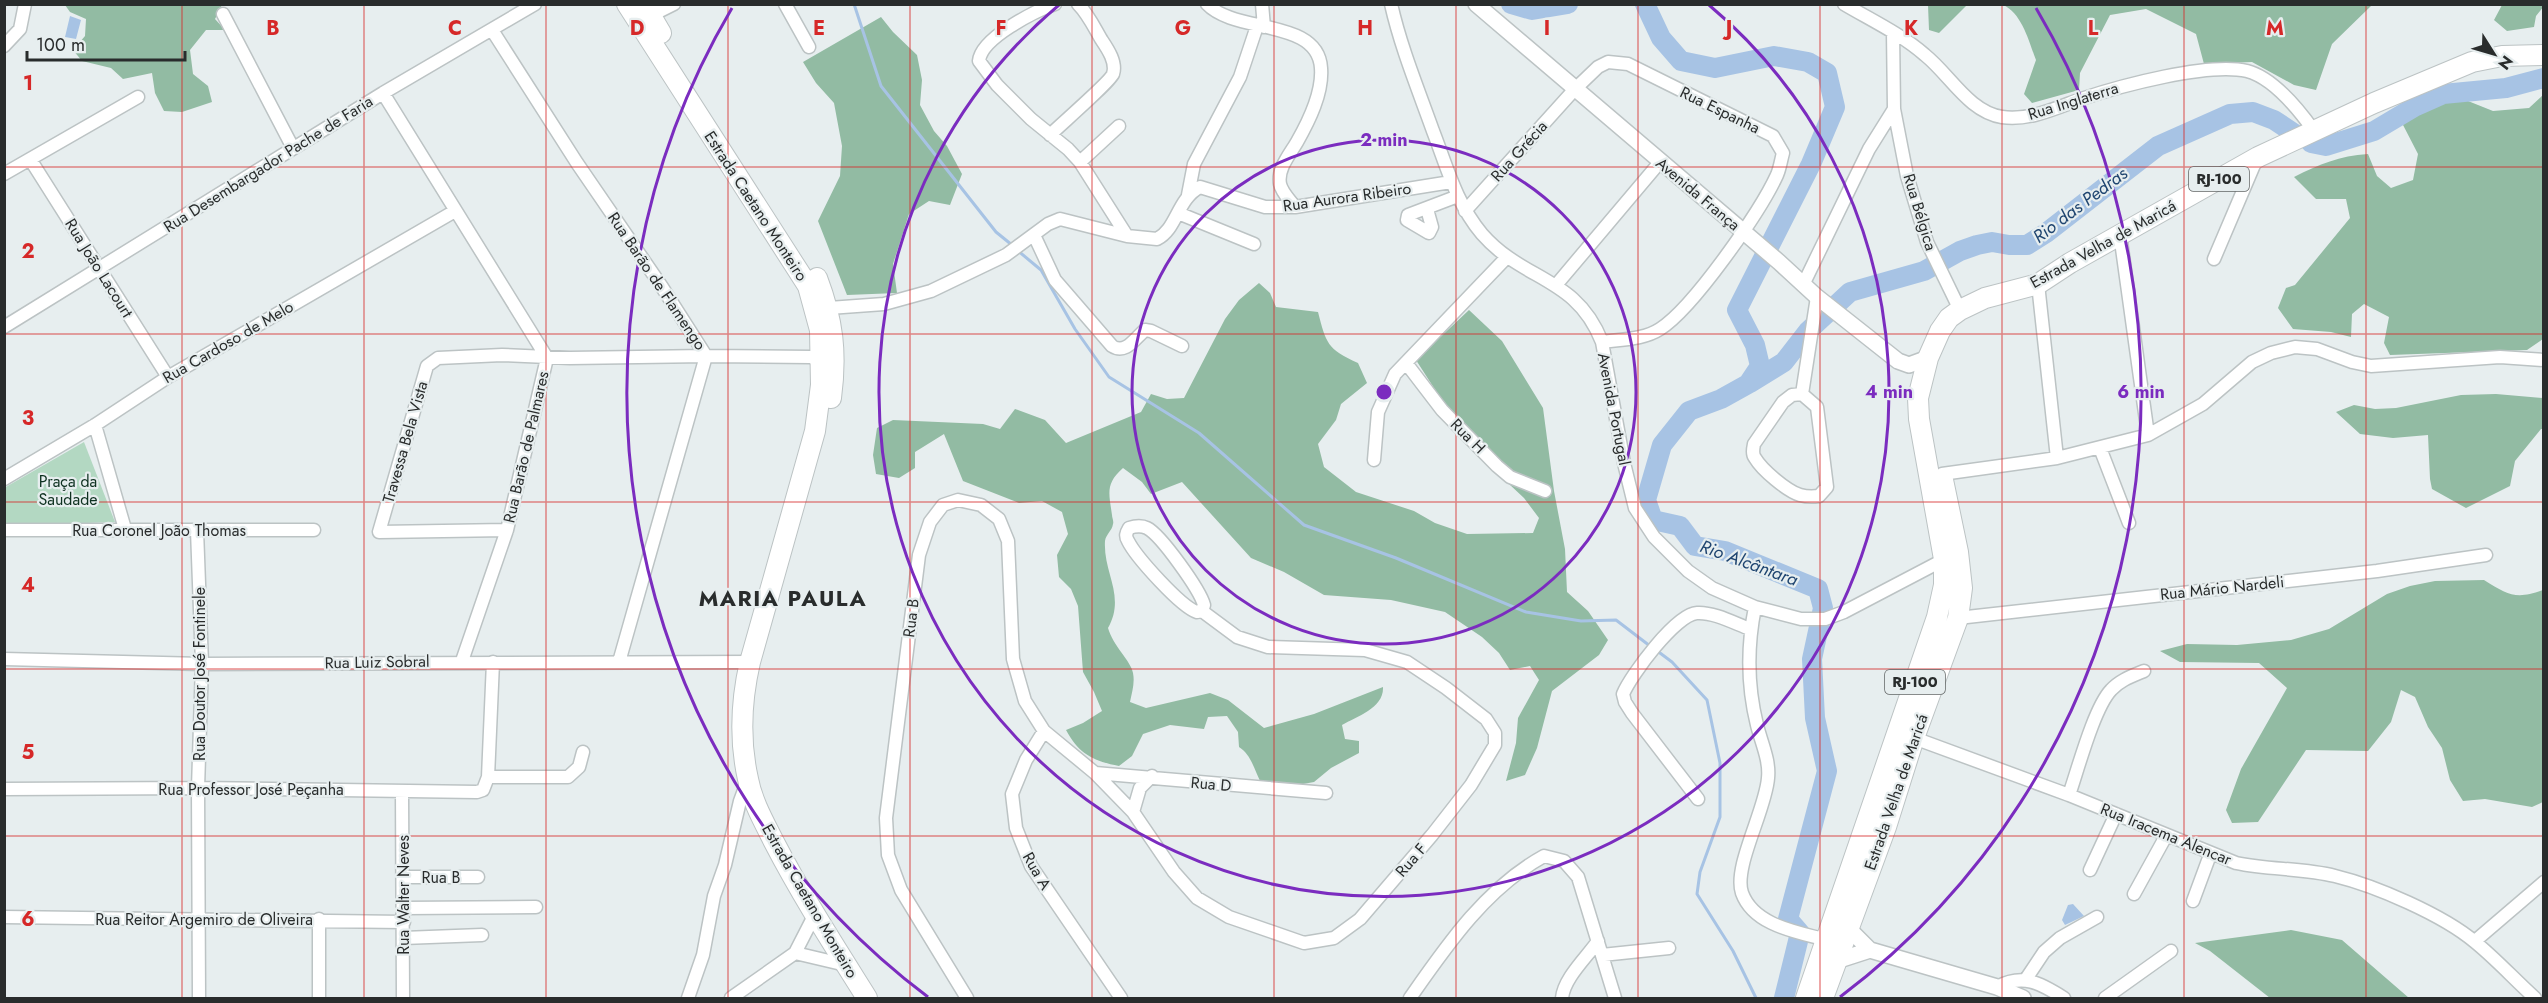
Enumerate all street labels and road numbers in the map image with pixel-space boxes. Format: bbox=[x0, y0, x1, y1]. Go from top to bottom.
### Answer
street label: Rua Inglaterra bbox=[2025, 76, 2121, 126]
street label: Rua Espanha bbox=[1676, 81, 1764, 139]
street label: Rua Desembargador Pache de Faria bbox=[159, 90, 377, 238]
street label: Rua Grécia bbox=[1485, 115, 1553, 187]
street label: Estrada Caetano Monteiro bbox=[699, 127, 813, 286]
street label: Avenida França bbox=[1651, 152, 1745, 236]
road number: RJ-100 bbox=[2189, 167, 2249, 191]
street label: Rua Bélgica bbox=[1897, 171, 1943, 253]
street label: Rua Aurora Ribeiro bbox=[1281, 177, 1413, 217]
street label: Estrada Velha de Maricá bbox=[2026, 194, 2180, 294]
street label: Rua Barão de Flamengo bbox=[602, 208, 712, 355]
street label: Rua João Lacourt bbox=[59, 214, 139, 322]
street label: Rua Cardoso de Melo bbox=[158, 295, 298, 389]
street label: Avenida Portugal bbox=[1592, 351, 1636, 467]
street label: Rua Barão de Palmares bbox=[497, 369, 555, 525]
street label: Travessa Bela Vista bbox=[377, 378, 433, 506]
street label: Rua H bbox=[1445, 413, 1491, 459]
street label: Rua Coronel João Thomas bbox=[72, 519, 246, 542]
street label: Rua Mário Nardeli bbox=[2159, 570, 2285, 606]
street label: Rua Doutor José Fontinele bbox=[188, 587, 211, 761]
street label: Rua B bbox=[897, 597, 925, 639]
street label: Rua Luiz Sobral bbox=[324, 650, 430, 674]
road number: RJ-100 bbox=[1885, 670, 1945, 694]
street label: Estrada Velha de Maricá bbox=[1858, 711, 1934, 873]
street label: Rua D bbox=[1190, 771, 1232, 797]
street label: Rua Professor José Peçanha bbox=[158, 778, 344, 801]
street label: Rua Iracema Alencar bbox=[2097, 797, 2235, 871]
street label: Estrada Caetano Monteiro bbox=[756, 820, 864, 983]
street label: Rua Walter Neves bbox=[392, 835, 415, 955]
street label: Rua F bbox=[1390, 838, 1432, 882]
street label: Rua A bbox=[1017, 848, 1057, 895]
street label: Rua B bbox=[422, 866, 460, 889]
street label: Rua Reitor Argemiro de Oliveira bbox=[95, 908, 313, 931]

